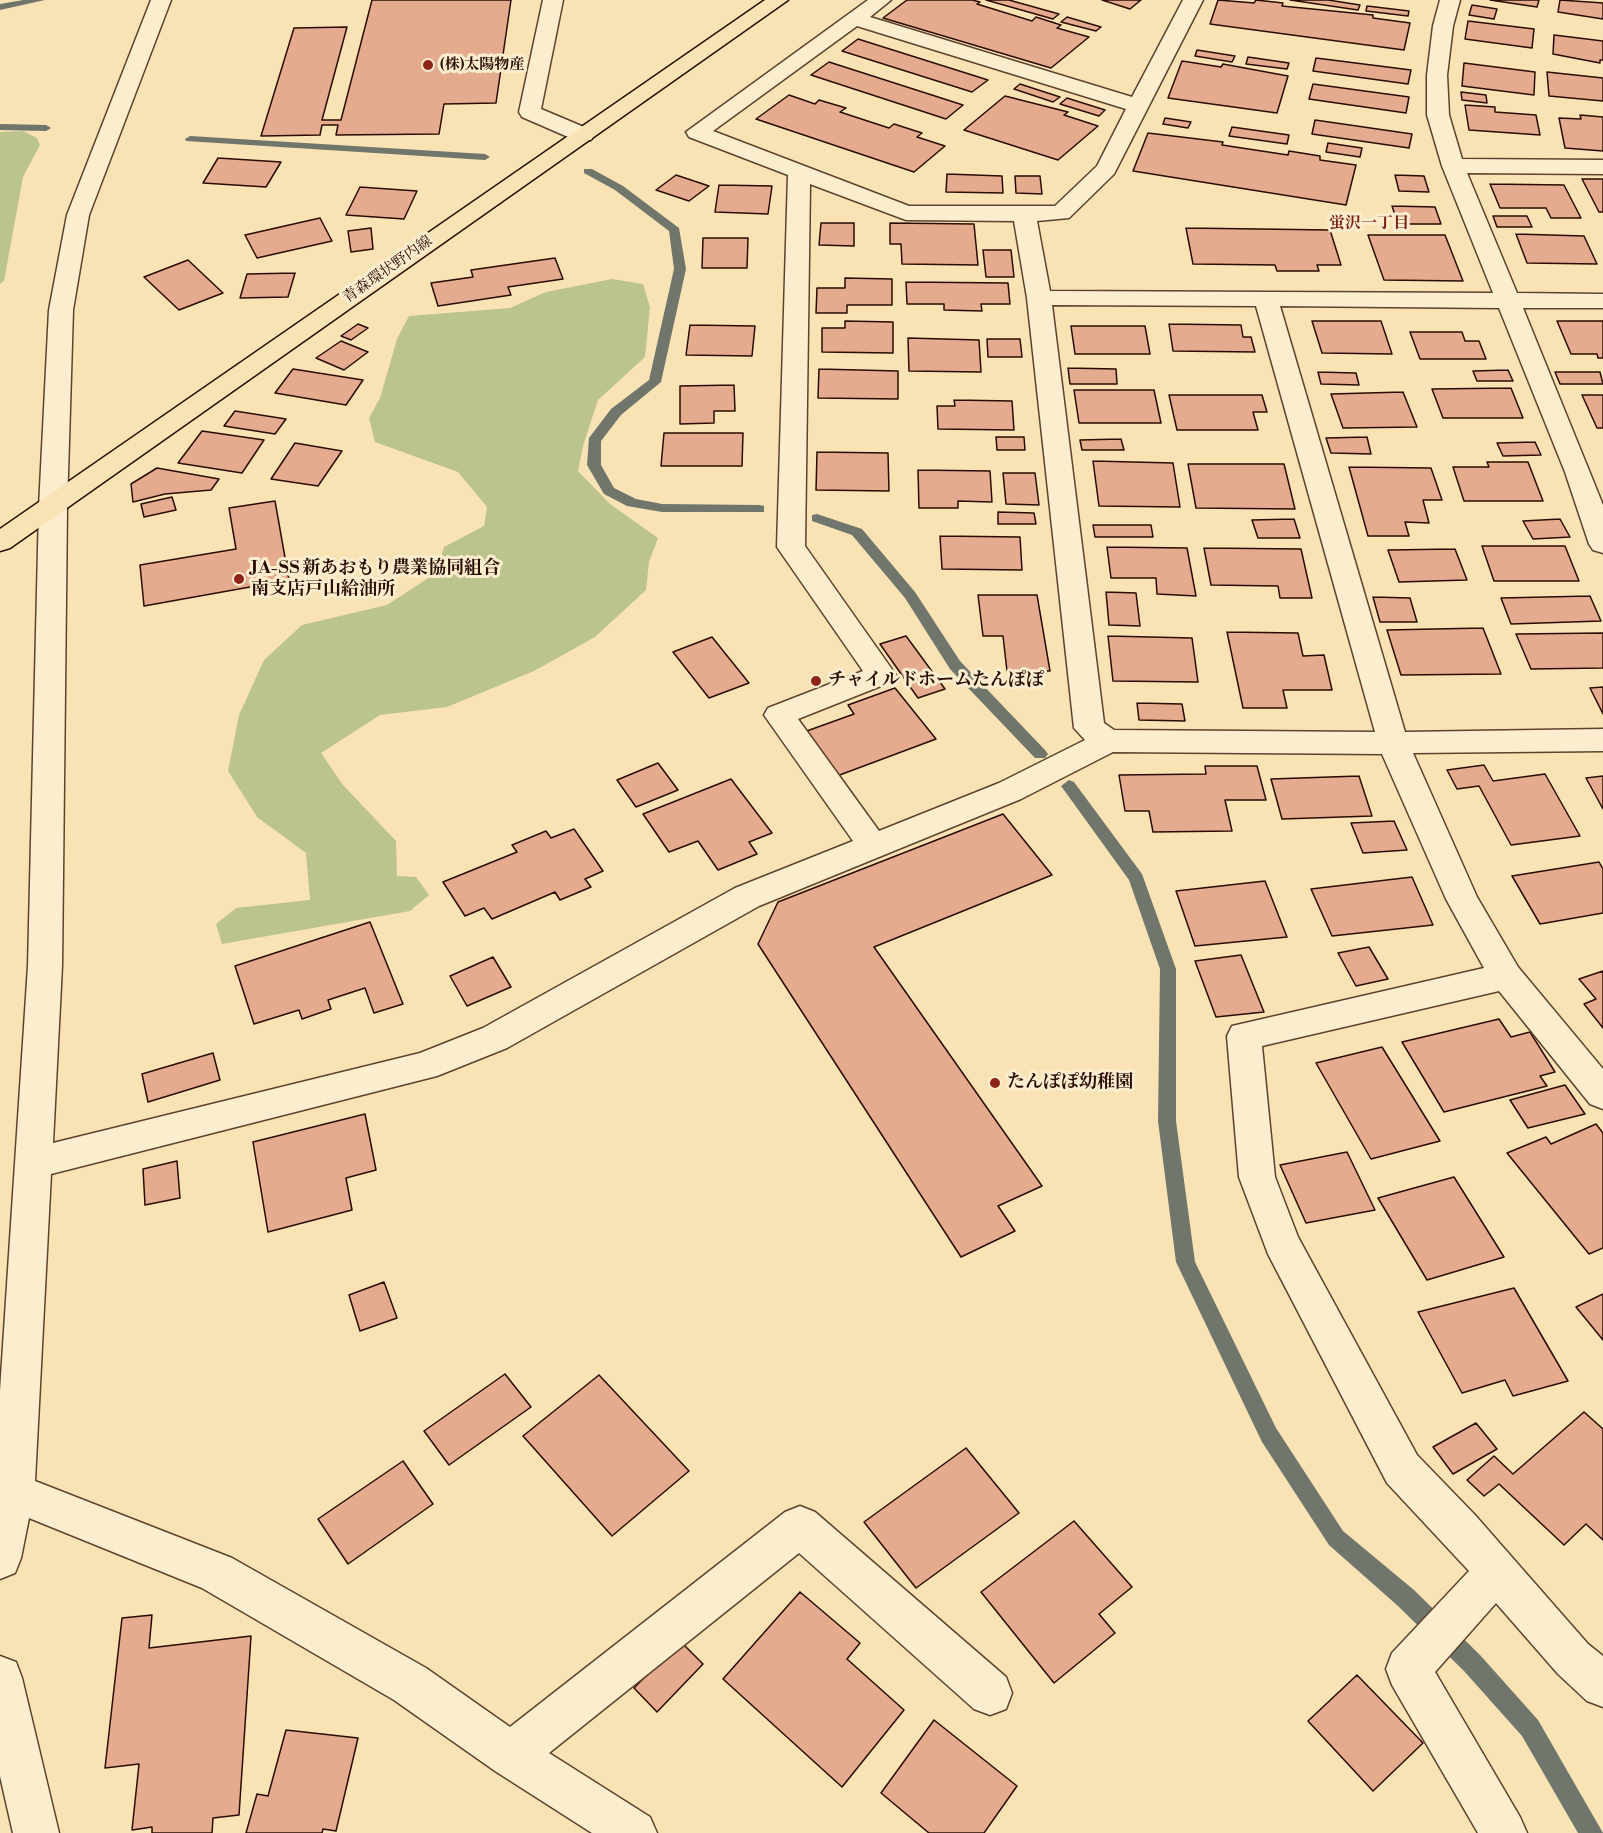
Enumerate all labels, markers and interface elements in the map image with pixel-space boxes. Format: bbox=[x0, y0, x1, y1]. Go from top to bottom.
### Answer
place label: (株)太陽物産 bbox=[440, 56, 524, 74]
marker: (株)太陽物産 bbox=[421, 58, 435, 72]
district label: 蛍沢一丁目 bbox=[1329, 214, 1409, 234]
street label: 青森環状野内線 bbox=[340, 233, 436, 307]
place label: JA-SS 新あおもり農業協同組合 南支店戸山給油所 bbox=[251, 558, 500, 600]
marker: JA-SS 新あおもり農業協同組合 南支店戸山給油所 bbox=[232, 572, 246, 586]
place label: チャイルドホームたんぽぽ bbox=[828, 670, 1044, 692]
marker: チャイルドホームたんぽぽ bbox=[809, 674, 823, 688]
place label: たんぽぽ幼稚園 bbox=[1007, 1072, 1133, 1094]
marker: たんぽぽ幼稚園 bbox=[988, 1076, 1002, 1090]

